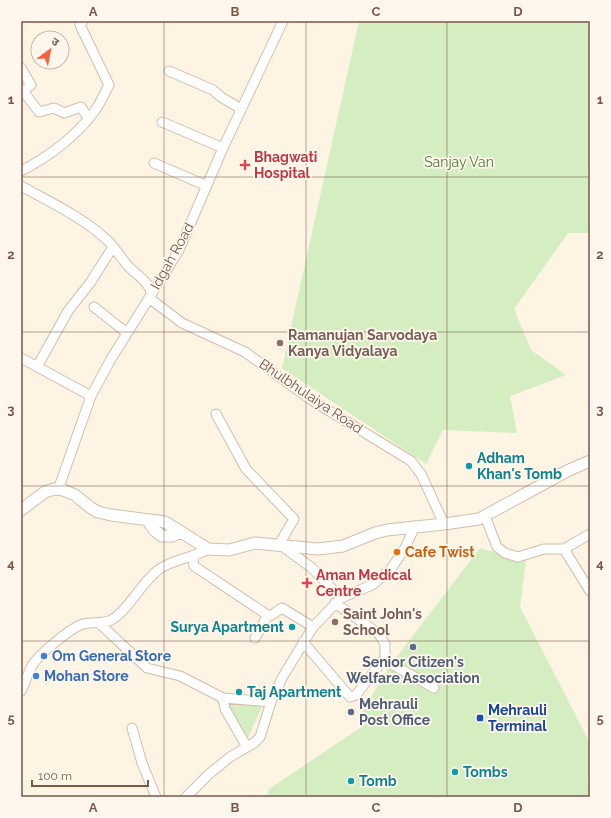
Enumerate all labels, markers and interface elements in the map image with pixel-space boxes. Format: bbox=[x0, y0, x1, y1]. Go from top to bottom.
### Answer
text: A bbox=[89, 4, 98, 19]
text: B bbox=[231, 4, 240, 19]
text: C bbox=[372, 4, 381, 19]
text: D bbox=[513, 4, 523, 19]
north arrow bbox=[30, 30, 70, 70]
text: उ bbox=[49, 35, 62, 49]
text: 1 bbox=[8, 92, 15, 107]
text: 1 bbox=[597, 92, 604, 107]
place label: Bhagwati Hospital bbox=[254, 149, 317, 181]
park label: Sanjay Van bbox=[424, 154, 494, 170]
marker: Bhagwati Hospital bbox=[239, 159, 251, 171]
street label: Idgah Road bbox=[147, 220, 197, 292]
text: 2 bbox=[7, 247, 15, 262]
text: 2 bbox=[596, 247, 604, 262]
place label: Ramanujan Sarvodaya Kanya Vidyalaya bbox=[288, 327, 437, 359]
marker: Ramanujan Sarvodaya Kanya Vidyalaya bbox=[275, 338, 285, 348]
street label: Bhulbhulaiya Road bbox=[256, 355, 366, 437]
text: 3 bbox=[7, 402, 15, 417]
text: 3 bbox=[596, 402, 604, 417]
place label: Adham Khan's Tomb bbox=[477, 450, 562, 482]
marker: Adham Khan's Tomb bbox=[464, 461, 474, 471]
place label: Cafe Twist bbox=[405, 544, 475, 560]
marker: Cafe Twist bbox=[392, 547, 402, 557]
text: 4 bbox=[7, 556, 15, 571]
text: 4 bbox=[596, 556, 604, 571]
place label: Aman Medical Centre bbox=[316, 567, 412, 599]
marker: Aman Medical Centre bbox=[301, 577, 313, 589]
place label: Saint John's School bbox=[343, 606, 422, 638]
marker: Saint John's School bbox=[330, 617, 340, 627]
place label: Surya Apartment bbox=[171, 619, 285, 635]
marker: Surya Apartment bbox=[287, 622, 297, 632]
marker: Senior Citizen's Welfare Association bbox=[408, 642, 418, 652]
place label: Om General Store bbox=[52, 648, 172, 664]
marker: Om General Store bbox=[39, 651, 49, 661]
place label: Senior Citizen's Welfare Association bbox=[346, 654, 480, 686]
place label: Mohan Store bbox=[44, 668, 129, 684]
marker: Mohan Store bbox=[31, 671, 41, 681]
place label: Taj Apartment bbox=[247, 684, 342, 700]
marker: Taj Apartment bbox=[234, 687, 244, 697]
place label: Mehrauli Post Office bbox=[359, 696, 431, 728]
place label: Mehrauli Terminal bbox=[488, 702, 547, 734]
marker: Mehrauli Post Office bbox=[346, 707, 356, 717]
text: 5 bbox=[7, 711, 15, 726]
text: 5 bbox=[596, 711, 604, 726]
marker: Mehrauli Terminal bbox=[475, 713, 485, 723]
scale bar bbox=[32, 762, 148, 788]
place label: Tombs bbox=[463, 764, 508, 780]
marker: Tombs bbox=[450, 767, 460, 777]
text: 100 m bbox=[38, 769, 72, 783]
place label: Tomb bbox=[359, 773, 397, 789]
marker: Tomb bbox=[346, 776, 356, 786]
text: A bbox=[89, 800, 98, 815]
text: B bbox=[231, 800, 240, 815]
text: C bbox=[372, 800, 381, 815]
text: D bbox=[513, 800, 523, 815]

